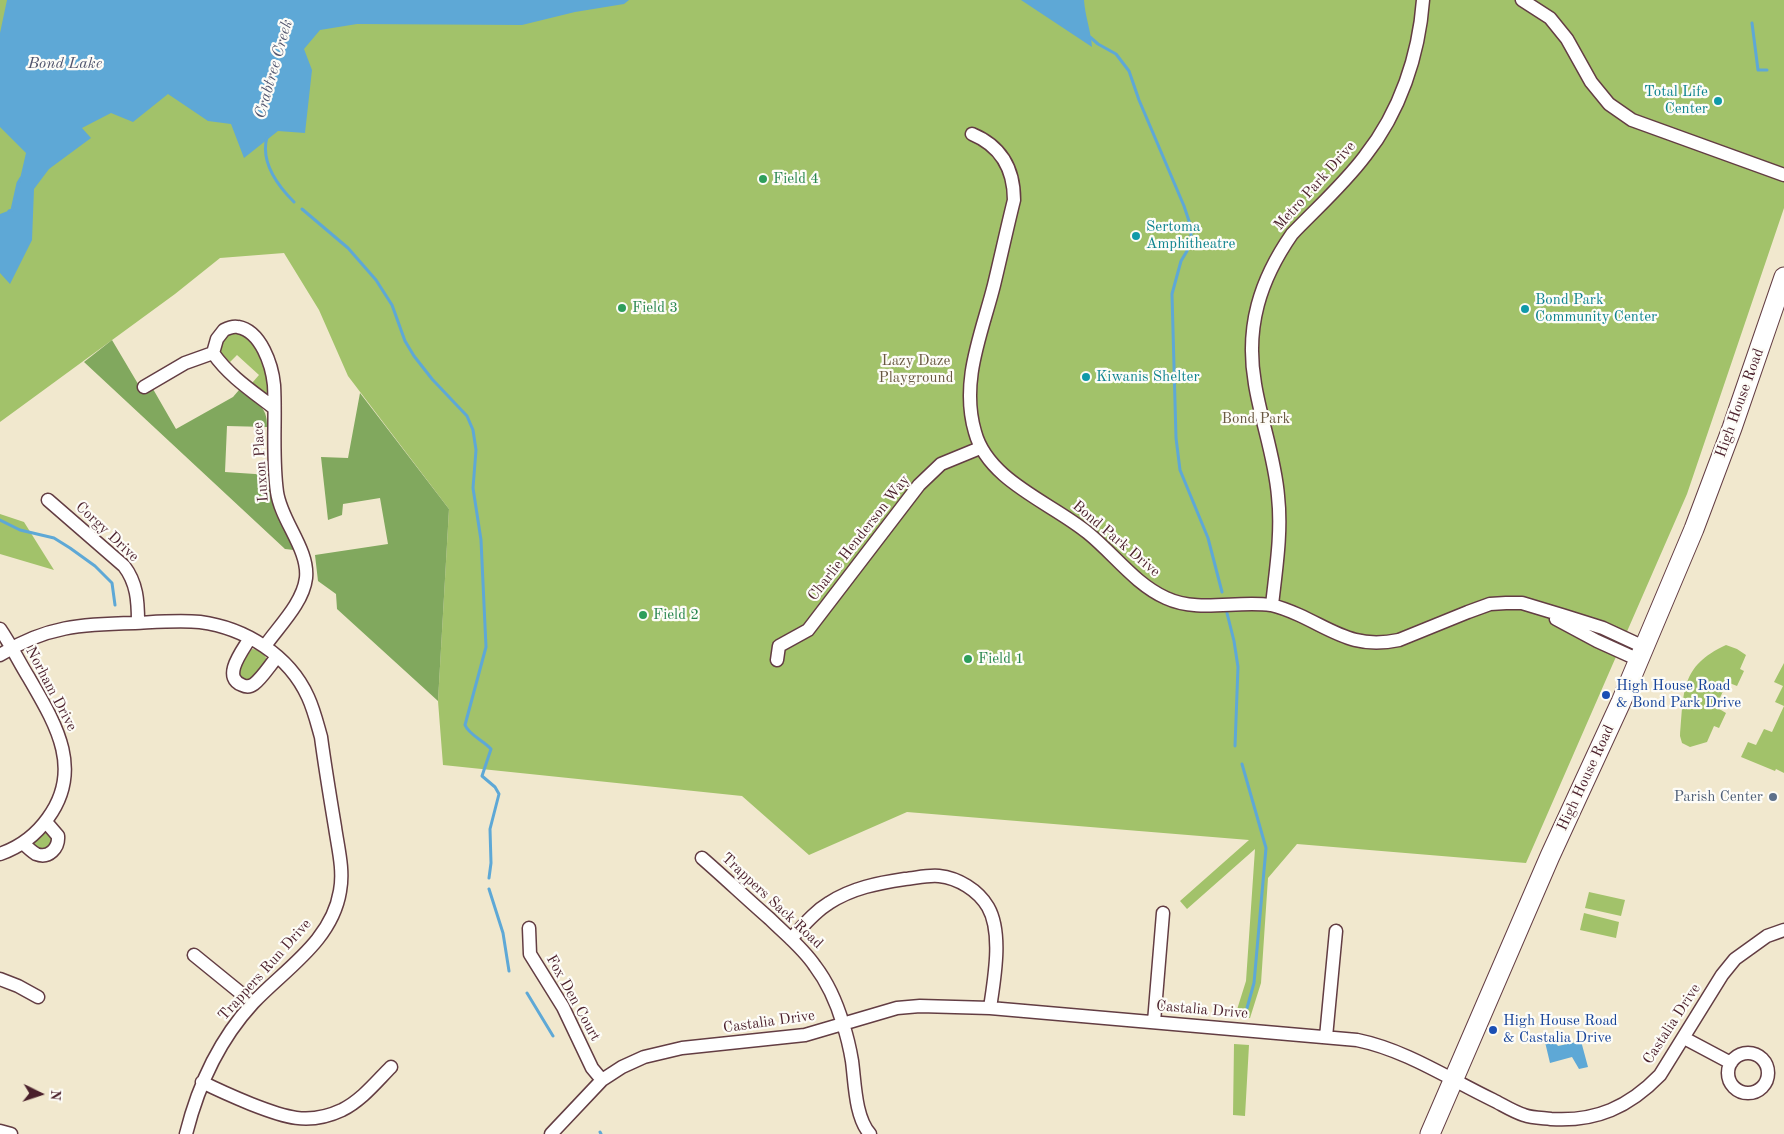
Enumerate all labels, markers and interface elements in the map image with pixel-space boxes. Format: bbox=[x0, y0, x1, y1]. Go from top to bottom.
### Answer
water label: Crabtree Creek bbox=[251, 17, 297, 121]
water label: Bond Lake bbox=[28, 54, 102, 74]
place label: Total Life Center bbox=[1644, 83, 1708, 118]
marker: Total Life Center bbox=[1712, 95, 1724, 107]
street label: Metro Park Drive bbox=[1270, 138, 1360, 234]
place label: Field 4 bbox=[773, 170, 819, 188]
marker: Field 4 bbox=[757, 173, 769, 185]
place label: Sertoma Amphitheatre bbox=[1146, 218, 1235, 253]
marker: Sertoma Amphitheatre bbox=[1130, 230, 1142, 242]
place label: Bond Park Community Center bbox=[1535, 291, 1657, 326]
place label: Field 3 bbox=[632, 299, 678, 317]
marker: Field 3 bbox=[616, 302, 628, 314]
marker: Bond Park Community Center bbox=[1519, 303, 1531, 315]
street label: High House Road bbox=[1712, 346, 1768, 460]
park label: Lazy Daze Playground bbox=[879, 352, 953, 387]
place label: Kiwanis Shelter bbox=[1096, 368, 1200, 386]
marker: Kiwanis Shelter bbox=[1080, 371, 1092, 383]
park label: Bond Park bbox=[1222, 410, 1290, 428]
street label: Luxon Place bbox=[249, 421, 273, 503]
street label: Charlie Henderson Way bbox=[804, 471, 914, 605]
street label: Bond Park Drive bbox=[1068, 497, 1164, 581]
street label: Corgy Drive bbox=[72, 498, 142, 566]
place label: Field 2 bbox=[653, 606, 699, 624]
marker: Field 2 bbox=[637, 609, 649, 621]
street label: Norham Drive bbox=[21, 644, 81, 734]
place label: Field 1 bbox=[978, 650, 1024, 668]
marker: Field 1 bbox=[962, 653, 974, 665]
place label: High House Road & Bond Park Drive bbox=[1616, 677, 1741, 712]
marker: High House Road & Bond Park Drive bbox=[1600, 689, 1612, 701]
street label: High House Road bbox=[1554, 722, 1618, 834]
place label: Parish Center bbox=[1674, 788, 1763, 806]
marker: Parish Center bbox=[1767, 791, 1779, 803]
street label: Trappers Sack Road bbox=[718, 849, 826, 953]
street label: Trappers Run Drive bbox=[215, 915, 315, 1025]
street label: Fox Den Court bbox=[542, 952, 604, 1044]
street label: Castalia Drive bbox=[1639, 980, 1705, 1068]
street label: Castalia Drive bbox=[1155, 997, 1249, 1023]
street label: Castalia Drive bbox=[722, 1007, 816, 1037]
place label: High House Road & Castalia Drive bbox=[1503, 1012, 1618, 1047]
marker: High House Road & Castalia Drive bbox=[1487, 1024, 1499, 1036]
north arrow bbox=[15, 1069, 65, 1119]
text: N bbox=[48, 1089, 62, 1101]

